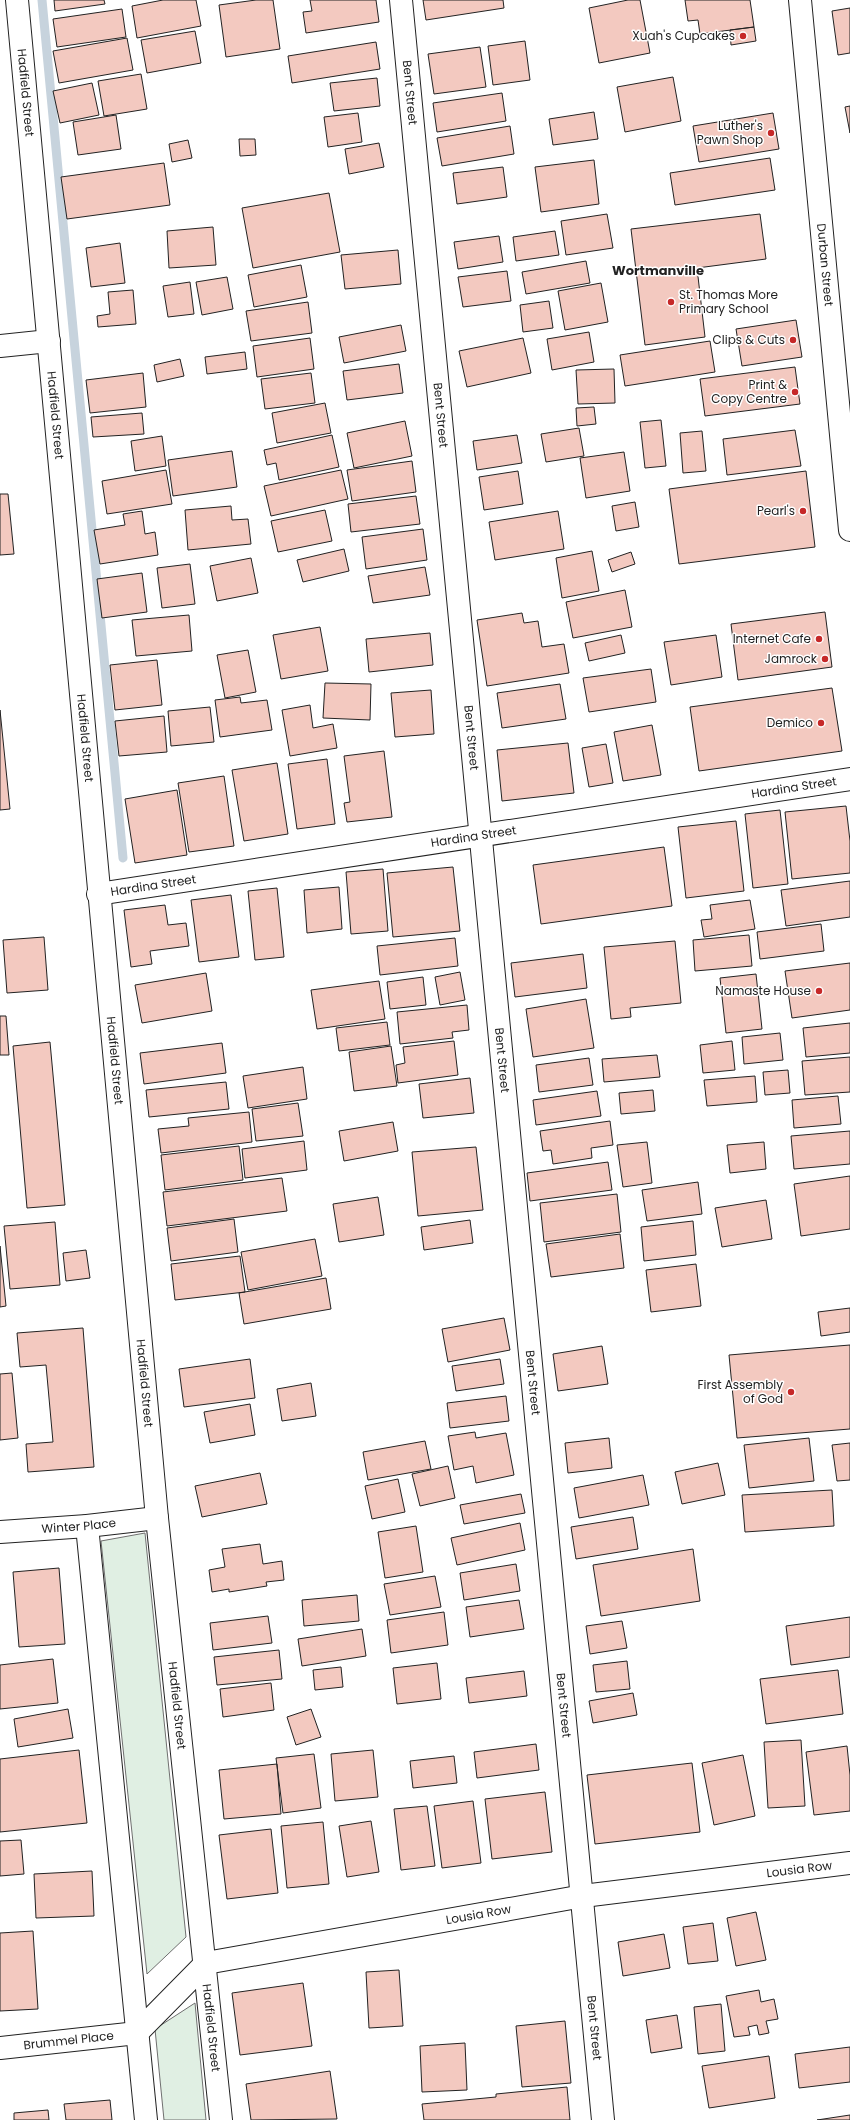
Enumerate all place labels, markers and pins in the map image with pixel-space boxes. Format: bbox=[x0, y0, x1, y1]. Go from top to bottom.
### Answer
place label: Xuah's Cupcakes bbox=[632, 27, 735, 44]
marker: Xuah's Cupcakes bbox=[738, 31, 748, 41]
place label: Luther's Pawn Shop bbox=[697, 117, 763, 148]
marker: Luther's Pawn Shop bbox=[766, 128, 776, 138]
place label: St. Thomas More Primary School bbox=[679, 286, 778, 317]
marker: St. Thomas More Primary School bbox=[666, 297, 676, 307]
place label: Clips & Cuts bbox=[713, 331, 785, 348]
marker: Clips & Cuts bbox=[788, 335, 798, 345]
place label: Print & Copy Centre bbox=[711, 376, 787, 407]
marker: Print & Copy Centre bbox=[790, 387, 800, 397]
place label: Pearl's bbox=[757, 502, 795, 519]
marker: Pearl's bbox=[798, 506, 808, 516]
place label: Internet Cafe bbox=[733, 630, 811, 647]
marker: Internet Cafe bbox=[814, 634, 824, 644]
place label: Jamrock bbox=[765, 650, 818, 667]
marker: Jamrock bbox=[820, 654, 830, 664]
place label: Demico bbox=[767, 714, 813, 731]
marker: Demico bbox=[816, 718, 826, 728]
place label: Namaste House bbox=[715, 982, 811, 999]
marker: Namaste House bbox=[814, 986, 824, 996]
place label: First Assembly of God bbox=[697, 1376, 783, 1407]
marker: First Assembly of God bbox=[786, 1387, 796, 1397]

